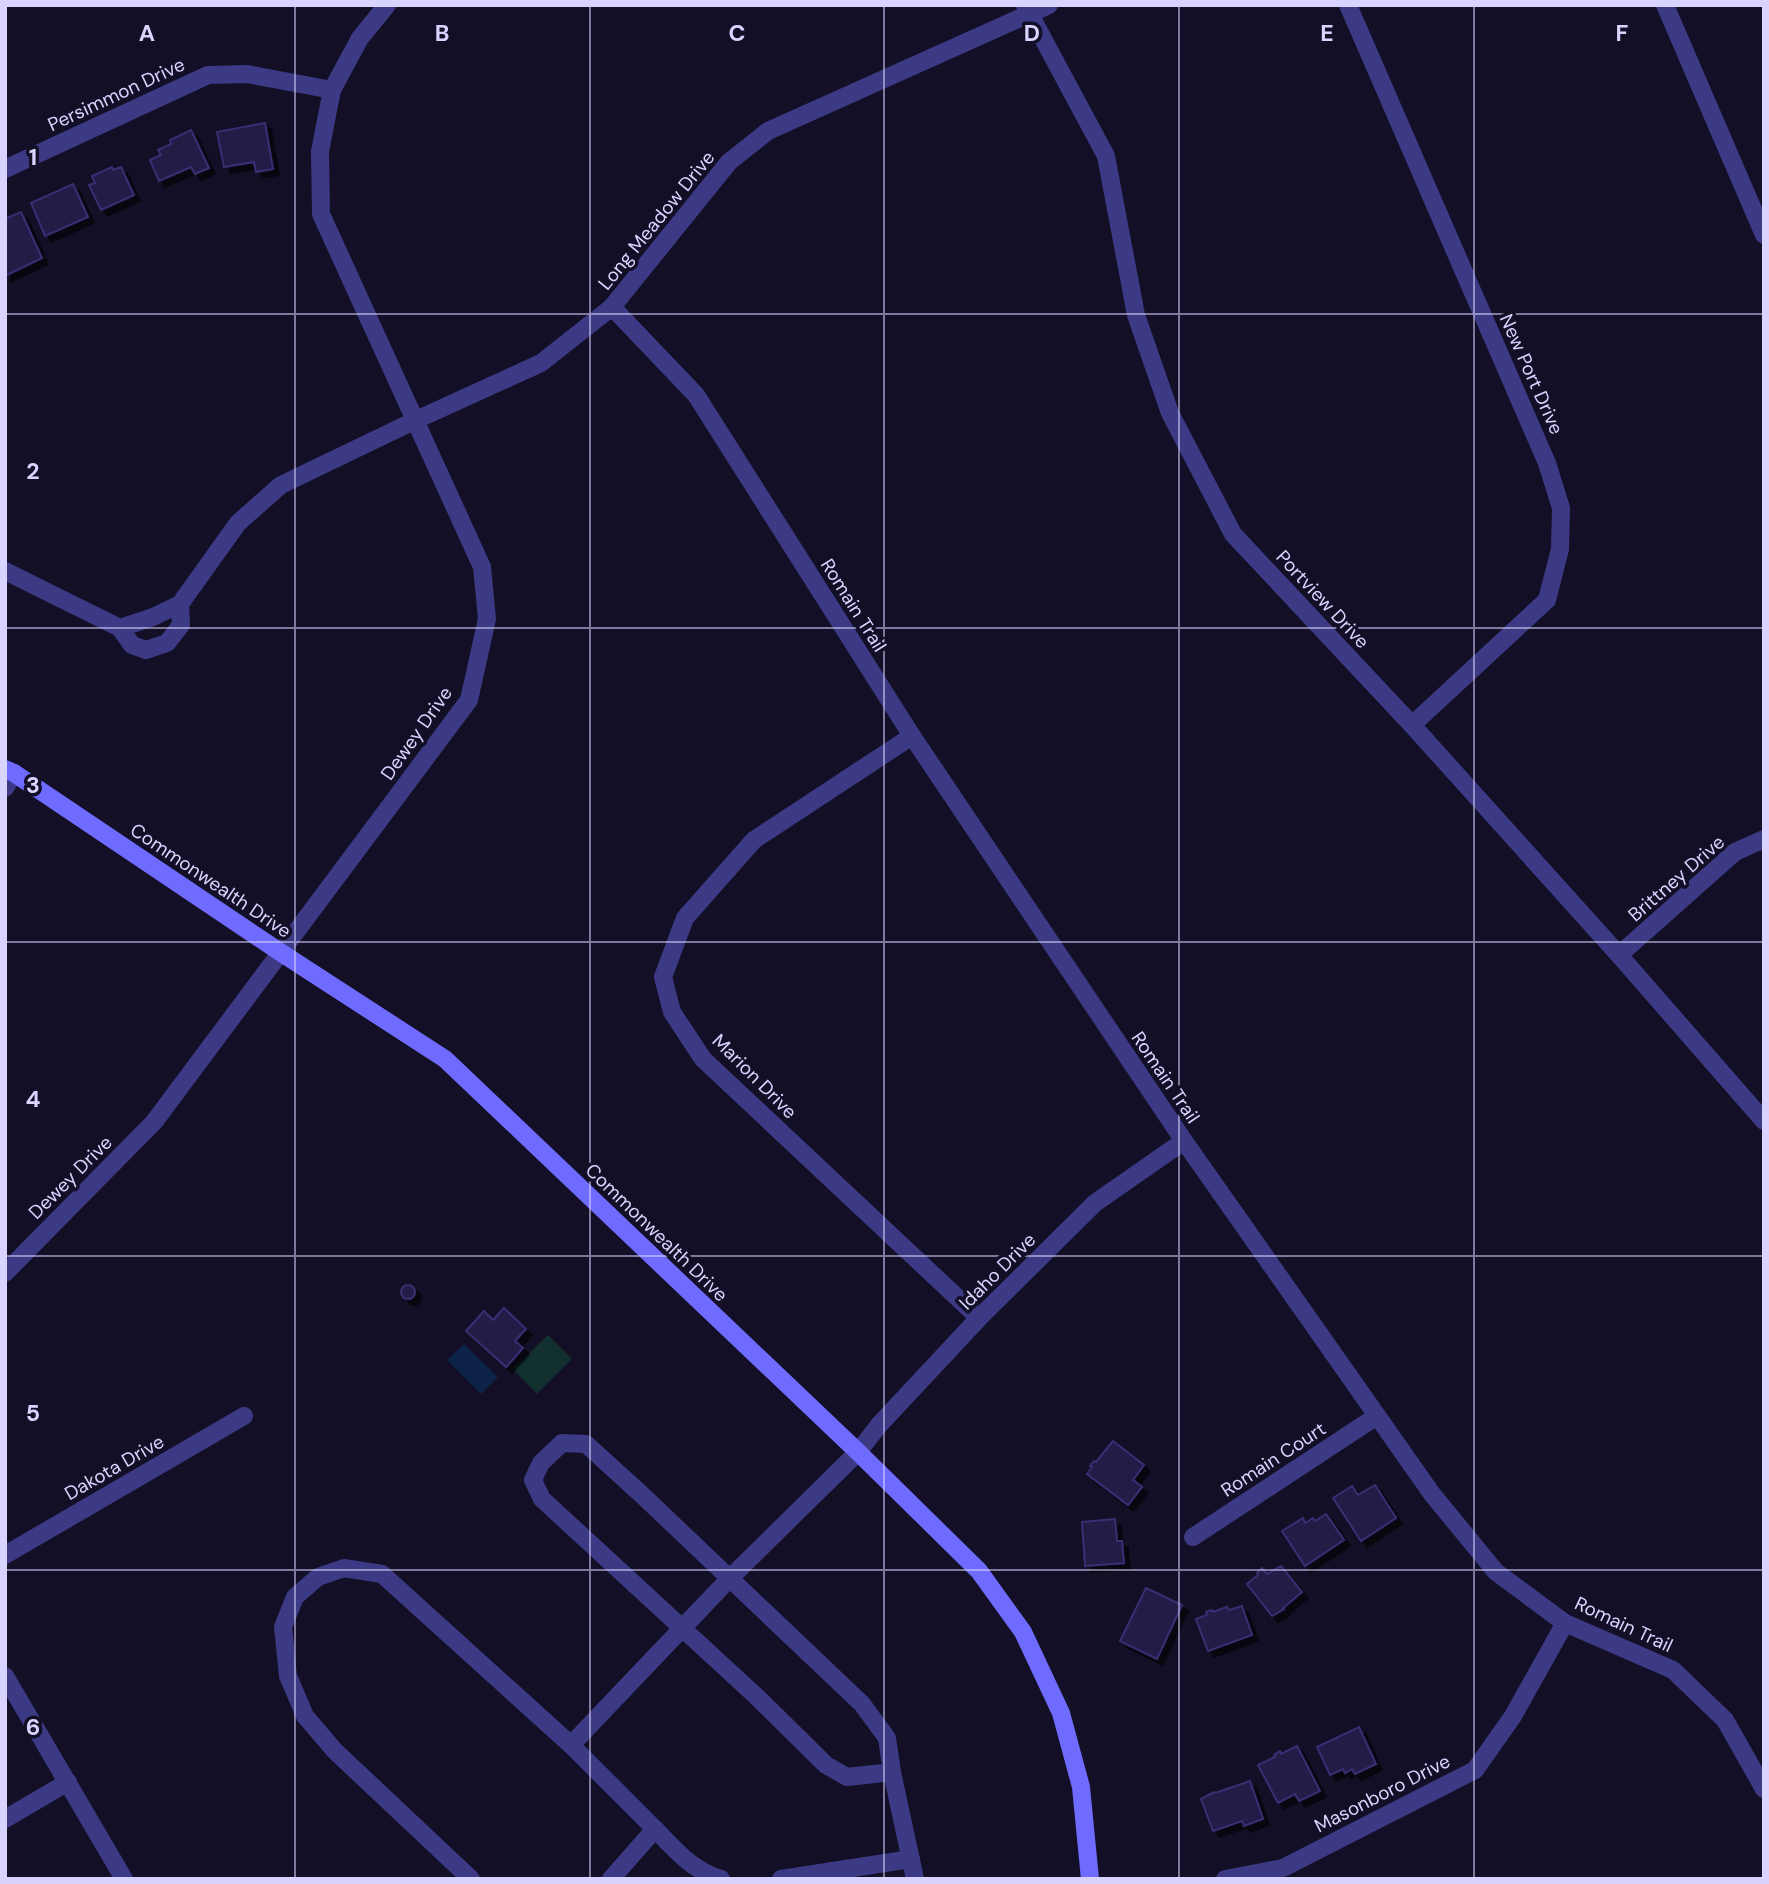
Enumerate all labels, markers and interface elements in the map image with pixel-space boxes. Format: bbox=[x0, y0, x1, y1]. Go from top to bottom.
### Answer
text: A bbox=[139, 18, 155, 48]
text: B bbox=[435, 18, 449, 48]
text: C bbox=[729, 18, 745, 48]
text: D bbox=[1024, 18, 1040, 48]
text: E bbox=[1320, 18, 1334, 48]
text: F bbox=[1616, 18, 1629, 48]
street label: Persimmon Drive bbox=[44, 52, 189, 137]
text: 1 bbox=[29, 142, 37, 172]
street label: Long Meadow Drive bbox=[593, 146, 720, 295]
street label: New Port Drive bbox=[1494, 310, 1569, 438]
text: 2 bbox=[26, 456, 40, 486]
street label: Portview Drive bbox=[1271, 545, 1375, 654]
street label: Romain Trail bbox=[815, 554, 892, 657]
street label: Dewey Drive bbox=[375, 682, 458, 785]
text: 3 bbox=[26, 770, 40, 800]
street label: Commonwealth Drive bbox=[125, 817, 296, 944]
street label: Brittney Drive bbox=[1623, 830, 1730, 927]
street label: Romain Trail bbox=[1126, 1027, 1205, 1128]
street label: Marion Drive bbox=[707, 1029, 802, 1124]
text: 4 bbox=[26, 1084, 41, 1114]
street label: Dewey Drive bbox=[23, 1130, 118, 1225]
street label: Commonwealth Drive bbox=[580, 1158, 733, 1307]
street label: Idaho Drive bbox=[954, 1228, 1041, 1315]
text: 5 bbox=[26, 1398, 40, 1428]
street label: Romain Court bbox=[1216, 1416, 1330, 1503]
street label: Dakota Drive bbox=[60, 1429, 169, 1506]
street label: Romain Trail bbox=[1571, 1591, 1677, 1658]
text: 6 bbox=[26, 1712, 40, 1742]
street label: Masonboro Drive bbox=[1310, 1748, 1454, 1838]

